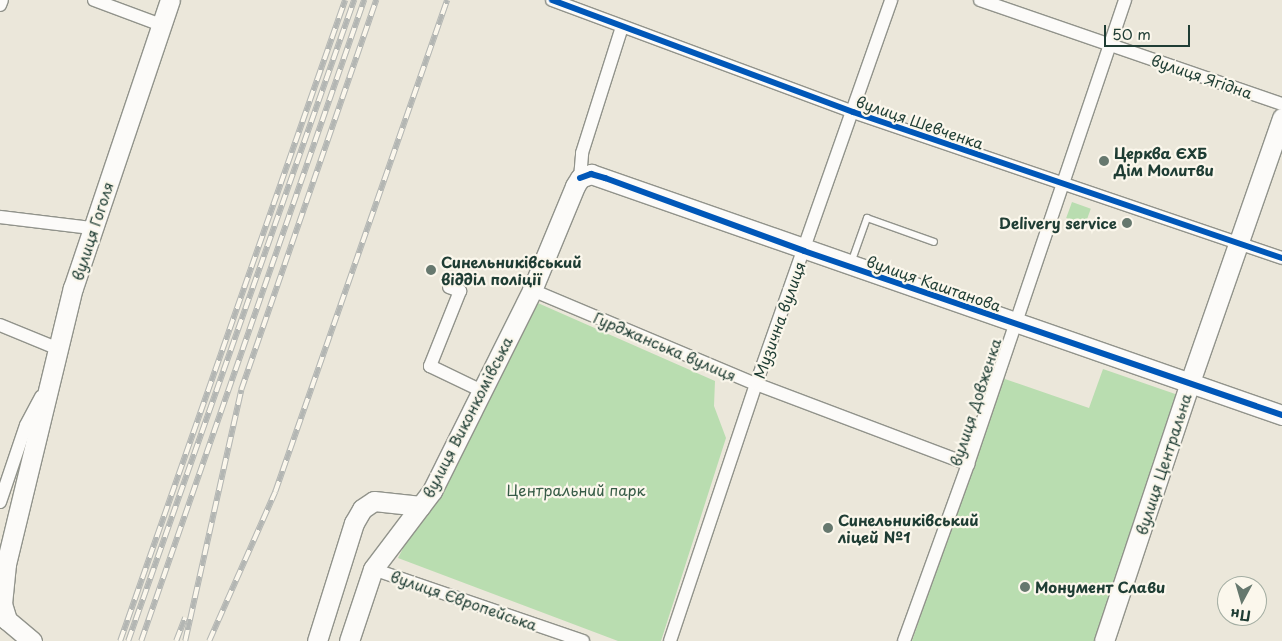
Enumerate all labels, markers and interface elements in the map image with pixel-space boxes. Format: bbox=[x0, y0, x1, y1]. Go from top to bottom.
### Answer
scale bar bbox=[1107, 15, 1193, 47]
text: 50 m bbox=[1112, 22, 1151, 45]
street label: вулиця Ягідна bbox=[1149, 50, 1255, 102]
street label: вулиця Шевченка bbox=[854, 92, 986, 152]
place label: Церква ЄХБ Дім Молитви bbox=[1114, 143, 1215, 178]
marker: Церква ЄХБ Дім Молитви bbox=[1098, 155, 1110, 167]
street label: вулиця Гоголя bbox=[68, 179, 116, 283]
place label: Delivery service bbox=[999, 214, 1117, 232]
marker: Delivery service bbox=[1121, 217, 1133, 229]
place label: Синельниківський відділ поліції bbox=[441, 252, 582, 287]
street label: вулиця Каштанова bbox=[865, 252, 1003, 314]
street label: Музична вулиця bbox=[749, 259, 809, 381]
marker: Синельниківський відділ поліції bbox=[425, 264, 437, 276]
street label: Гурджанська вулиця bbox=[591, 308, 739, 384]
street label: вулиця Виконкомівська bbox=[418, 333, 516, 501]
street label: вулиця Довженка bbox=[946, 336, 1004, 468]
street label: вулиця Центральна bbox=[1132, 391, 1194, 537]
park label: Центральний парк bbox=[506, 481, 646, 499]
place label: Синельниківський ліцей №1 bbox=[838, 510, 979, 545]
marker: Синельниківський ліцей №1 bbox=[822, 522, 834, 534]
street label: вулиця Європейська bbox=[388, 566, 540, 634]
north arrow bbox=[1217, 576, 1267, 626]
place label: Монумент Слави bbox=[1035, 578, 1167, 596]
marker: Монумент Слави bbox=[1019, 581, 1031, 593]
text: Пн bbox=[1229, 604, 1252, 627]

